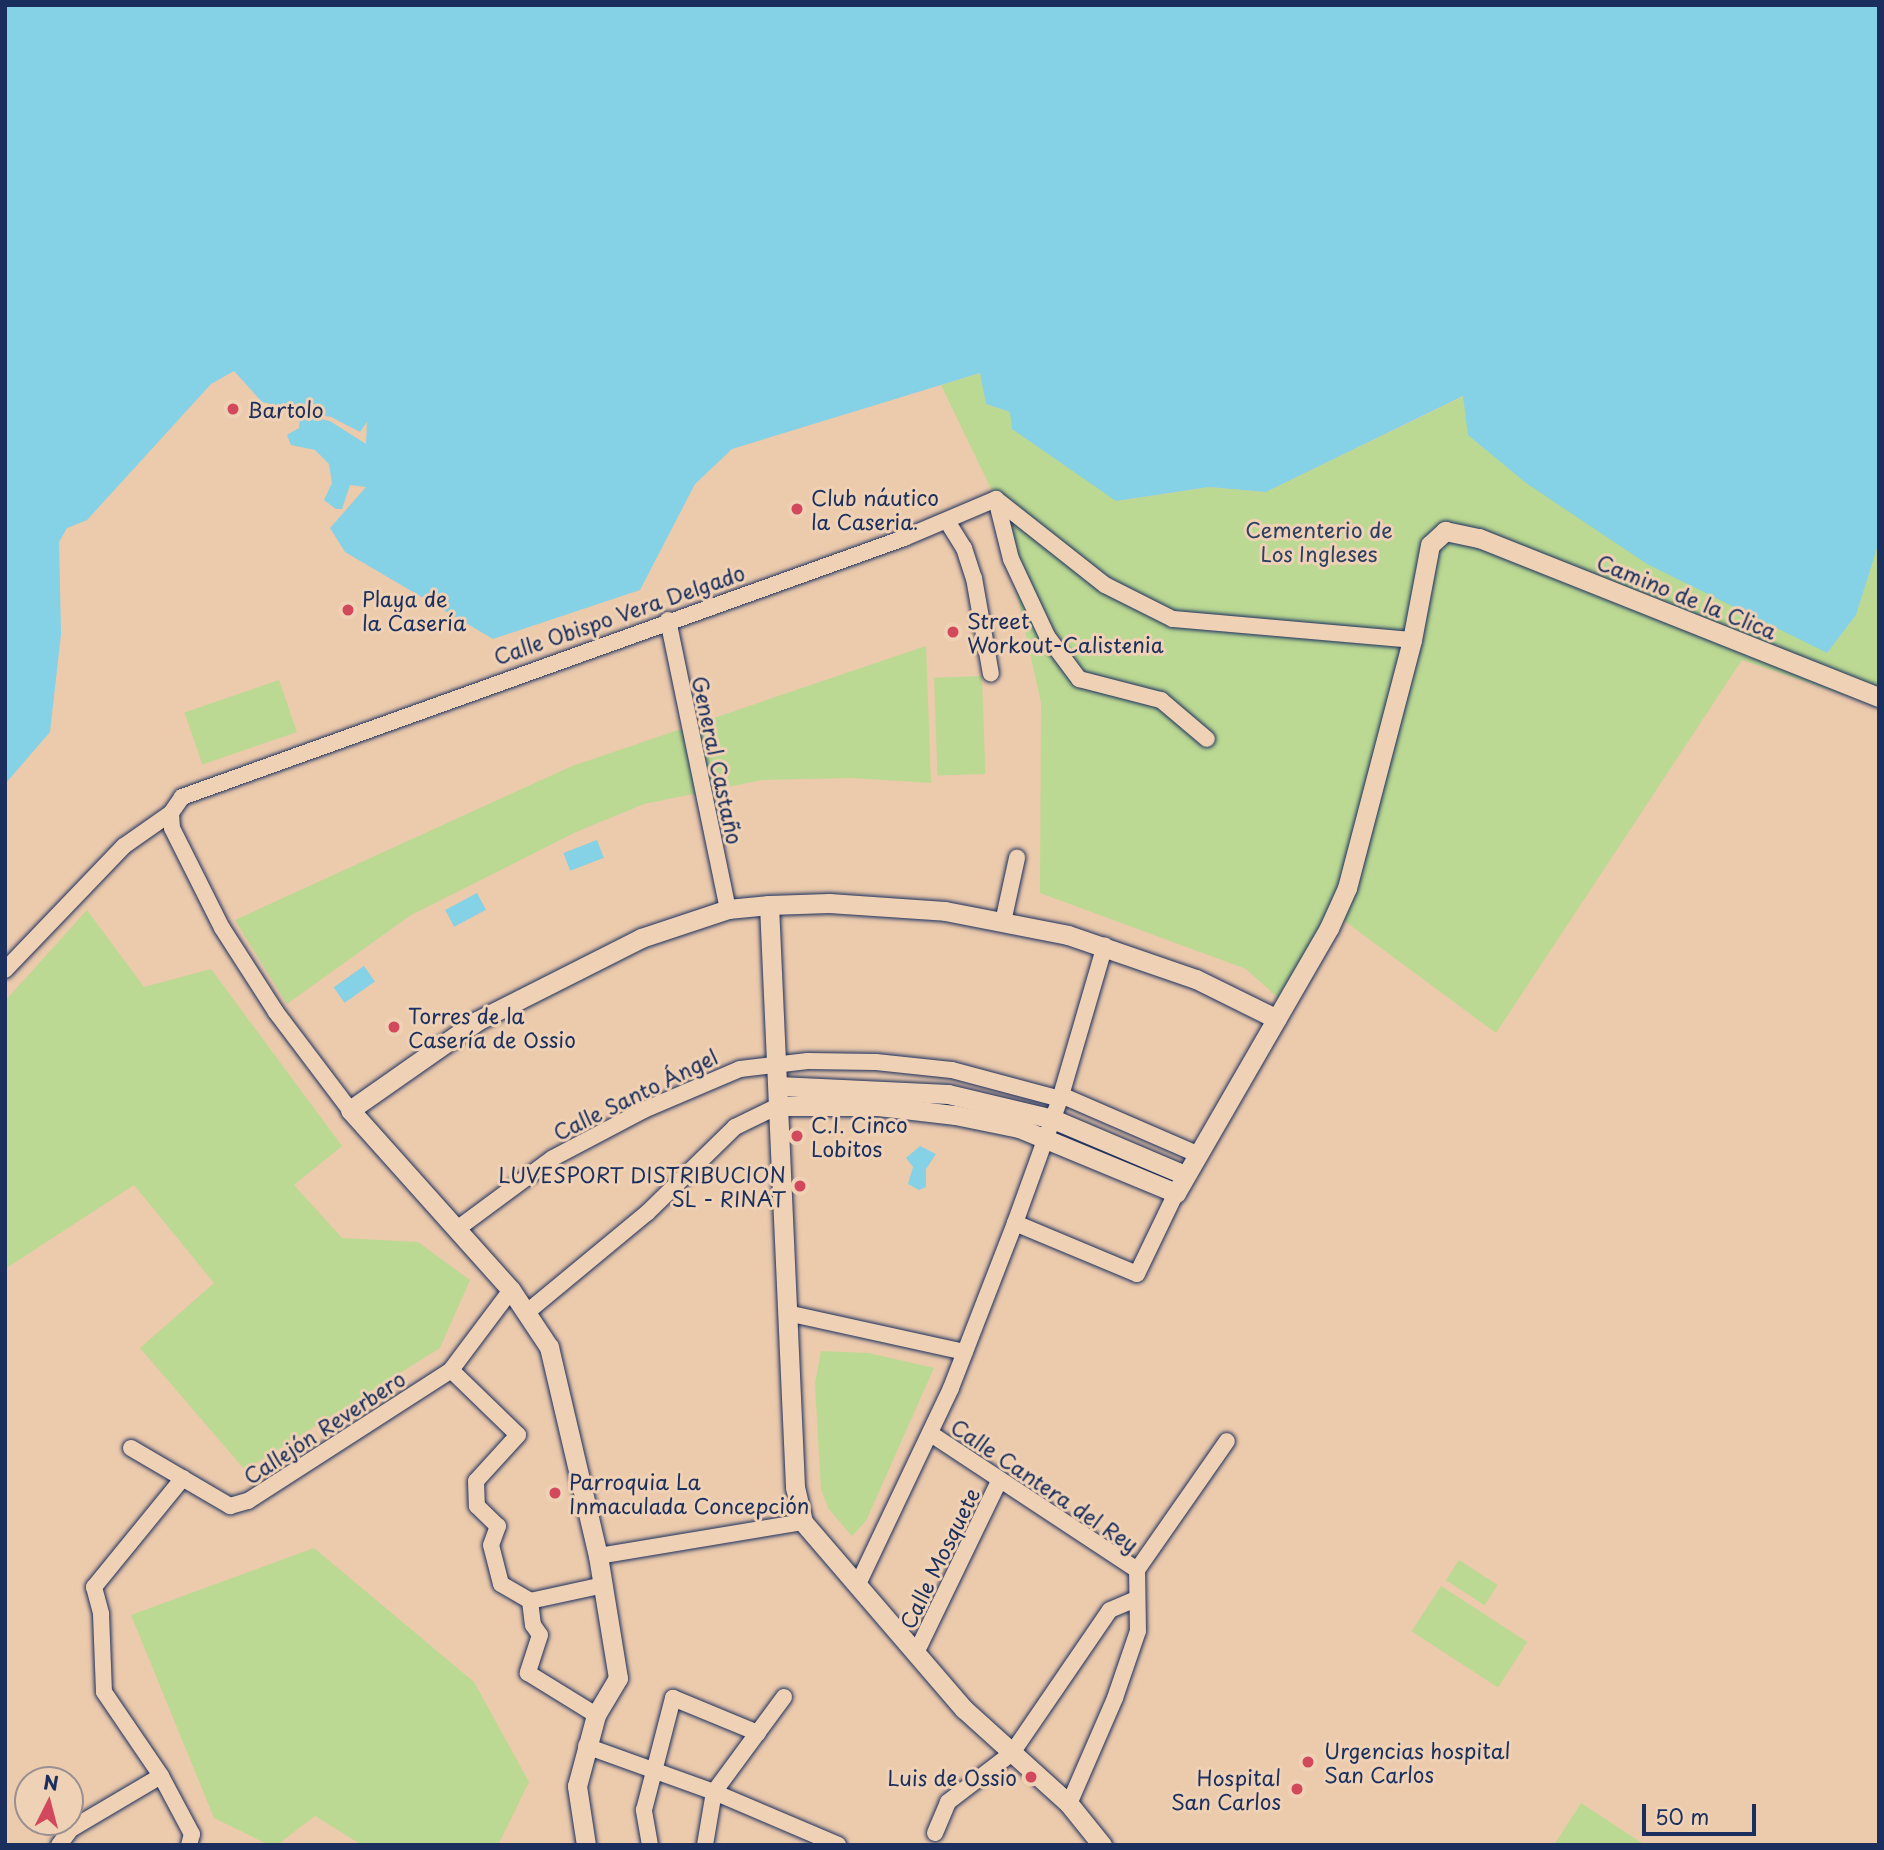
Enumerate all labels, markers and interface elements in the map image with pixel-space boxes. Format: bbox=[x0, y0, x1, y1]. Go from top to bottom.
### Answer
place label: Bartolo bbox=[247, 396, 324, 422]
marker: Bartolo bbox=[225, 401, 241, 417]
place label: Club náutico la Caseria. bbox=[811, 484, 938, 534]
marker: Club náutico la Caseria. bbox=[789, 501, 805, 517]
park label: Cementerio de Los Ingleses bbox=[1245, 516, 1393, 566]
street label: Camino de la Clica bbox=[1594, 549, 1780, 643]
street label: Calle Obispo Vera Delgado bbox=[489, 559, 749, 669]
place label: Playa de la Casería bbox=[362, 585, 467, 635]
marker: Playa de la Casería bbox=[340, 602, 356, 618]
place label: Street Workout-Calistenia bbox=[967, 607, 1164, 657]
marker: Street Workout-Calistenia bbox=[945, 624, 961, 640]
street label: General Castaño bbox=[688, 673, 748, 847]
place label: Torres de la Casería de Ossio bbox=[408, 1002, 577, 1052]
marker: Torres de la Casería de Ossio bbox=[386, 1019, 402, 1035]
street label: Calle Santo Ángel bbox=[548, 1043, 722, 1145]
place label: C.I. Cinco Lobitos bbox=[811, 1111, 908, 1161]
marker: C.I. Cinco Lobitos bbox=[789, 1128, 805, 1144]
place label: LUVESPORT DISTRIBUCION SL - RINAT bbox=[497, 1161, 786, 1211]
marker: LUVESPORT DISTRIBUCION SL - RINAT bbox=[792, 1178, 808, 1194]
street label: Callejón Reverbero bbox=[238, 1365, 410, 1489]
street label: Calle Cantera del Rey bbox=[947, 1413, 1143, 1557]
place label: Parroquia La Inmaculada Concepción bbox=[569, 1468, 809, 1518]
street label: Calle Mosquete bbox=[894, 1483, 984, 1633]
marker: Parroquia La Inmaculada Concepción bbox=[547, 1485, 563, 1501]
place label: Urgencias hospital San Carlos bbox=[1324, 1737, 1511, 1787]
marker: Urgencias hospital San Carlos bbox=[1298, 1752, 1318, 1772]
place label: Luis de Ossio bbox=[887, 1764, 1017, 1790]
place label: Hospital San Carlos bbox=[1171, 1764, 1281, 1814]
north arrow bbox=[14, 1766, 84, 1836]
text: N bbox=[42, 1767, 60, 1797]
marker: Luis de Ossio bbox=[1023, 1769, 1039, 1785]
marker: Hospital San Carlos bbox=[1287, 1779, 1307, 1799]
scale bar bbox=[1646, 1790, 1760, 1834]
text: 50 m bbox=[1655, 1800, 1709, 1832]

